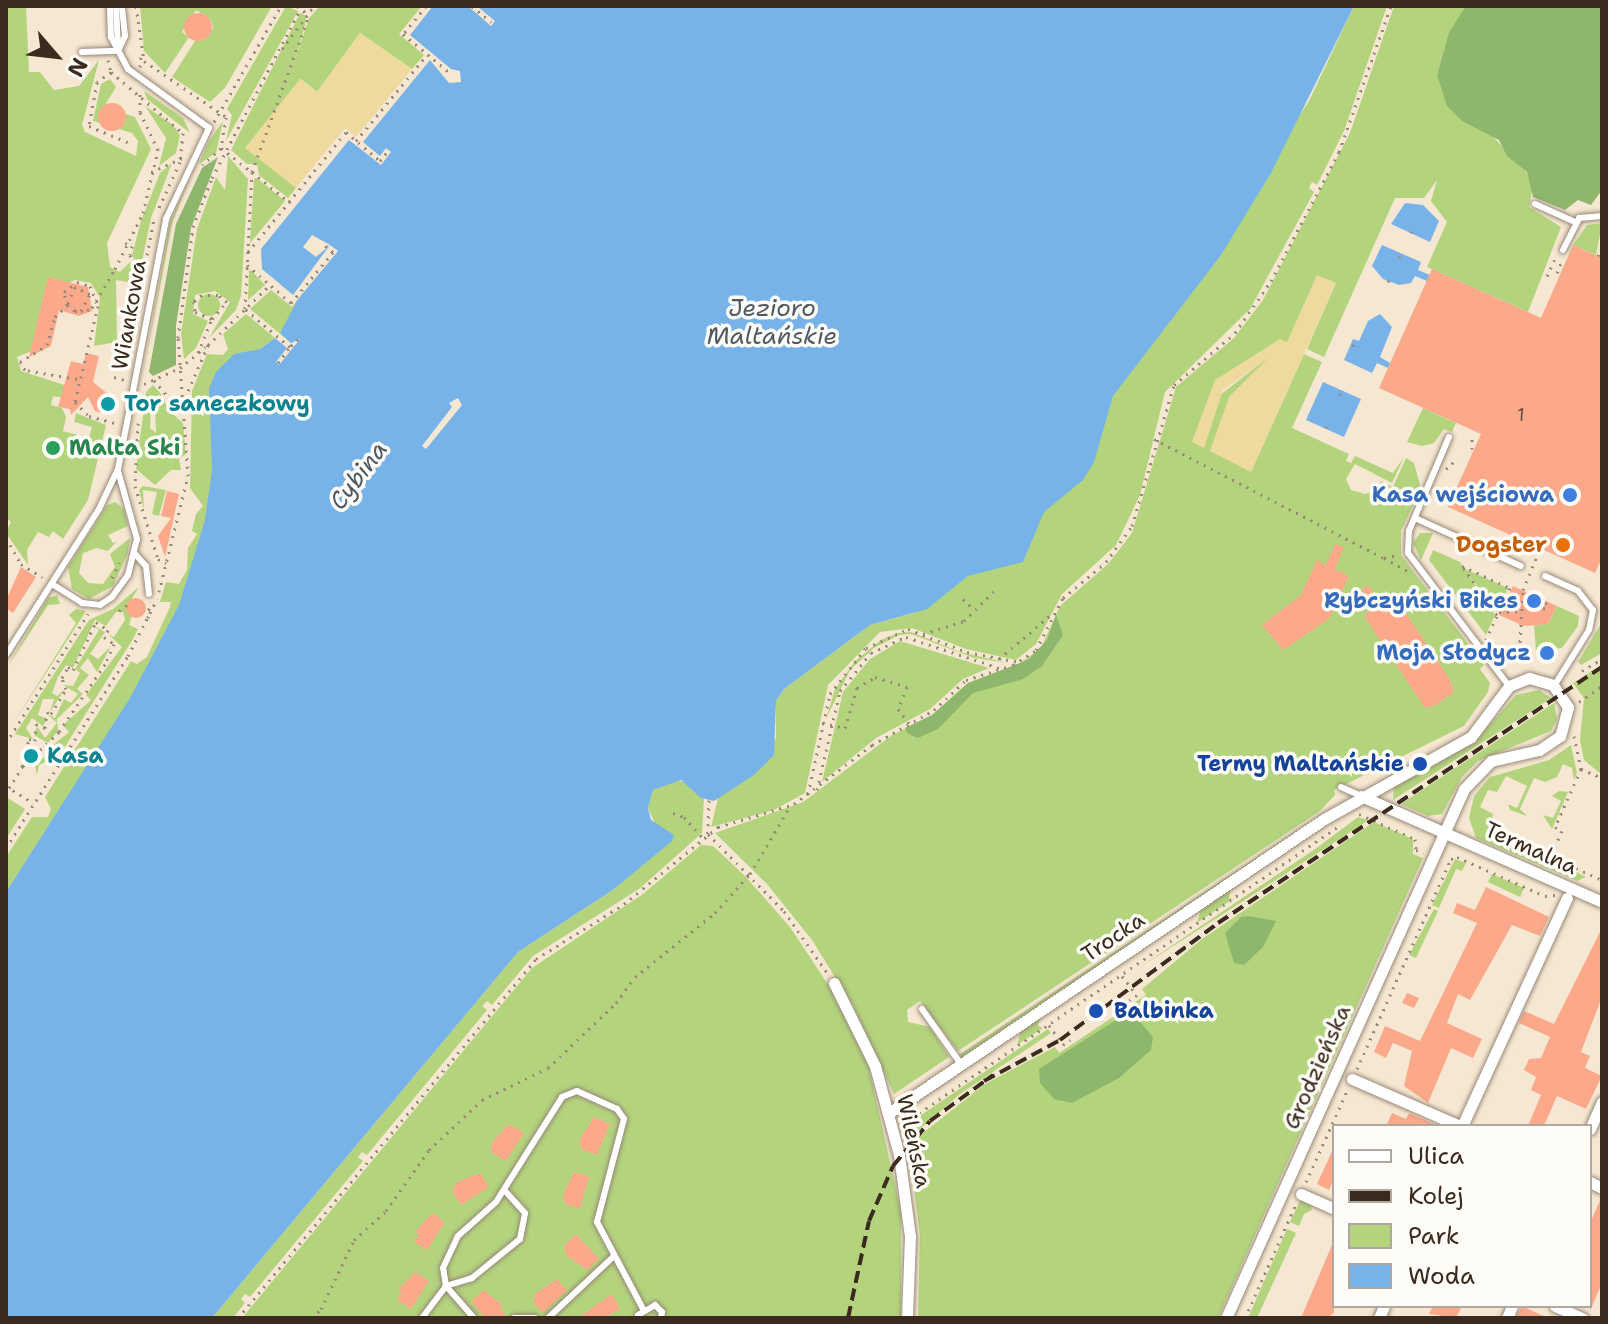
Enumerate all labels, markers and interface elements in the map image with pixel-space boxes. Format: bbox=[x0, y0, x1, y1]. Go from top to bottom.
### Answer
north arrow bbox=[16, 16, 96, 96]
text: N bbox=[61, 53, 95, 82]
street label: Wiankowa bbox=[106, 258, 152, 372]
water label: Jezioro Maltańskie bbox=[707, 295, 837, 351]
place label: Tor saneczkowy bbox=[124, 391, 310, 417]
marker: Tor saneczkowy bbox=[99, 395, 117, 413]
house number: 1 bbox=[1517, 404, 1525, 426]
place label: Malta Ski bbox=[69, 435, 180, 461]
water label: Cybina bbox=[324, 436, 394, 516]
marker: Malta Ski bbox=[44, 439, 62, 457]
place label: Kasa wejściowa bbox=[1372, 482, 1554, 508]
marker: Kasa wejściowa bbox=[1561, 486, 1579, 504]
place label: Dogster bbox=[1456, 532, 1547, 558]
marker: Dogster bbox=[1554, 536, 1572, 554]
place label: Rybczyński Bikes bbox=[1324, 588, 1518, 614]
marker: Rybczyński Bikes bbox=[1525, 592, 1543, 610]
place label: Moja Słodycz bbox=[1376, 640, 1531, 666]
marker: Moja Słodycz bbox=[1538, 644, 1556, 662]
place label: Kasa bbox=[47, 743, 103, 769]
marker: Kasa bbox=[22, 747, 40, 765]
place label: Termy Maltańskie bbox=[1197, 751, 1404, 777]
marker: Termy Maltańskie bbox=[1411, 755, 1429, 773]
street label: Termalna bbox=[1481, 816, 1581, 880]
street label: Trocka bbox=[1076, 906, 1150, 968]
place label: Balbinka bbox=[1114, 998, 1214, 1024]
marker: Balbinka bbox=[1085, 1000, 1107, 1022]
street label: Grodzieńska bbox=[1278, 1001, 1356, 1133]
street label: Wileńska bbox=[891, 1092, 937, 1190]
legend bbox=[1332, 1124, 1592, 1308]
text: Ulica bbox=[1408, 1140, 1464, 1172]
text: Kolej bbox=[1408, 1180, 1464, 1212]
text: Park bbox=[1408, 1220, 1460, 1252]
text: Woda bbox=[1408, 1260, 1475, 1292]

